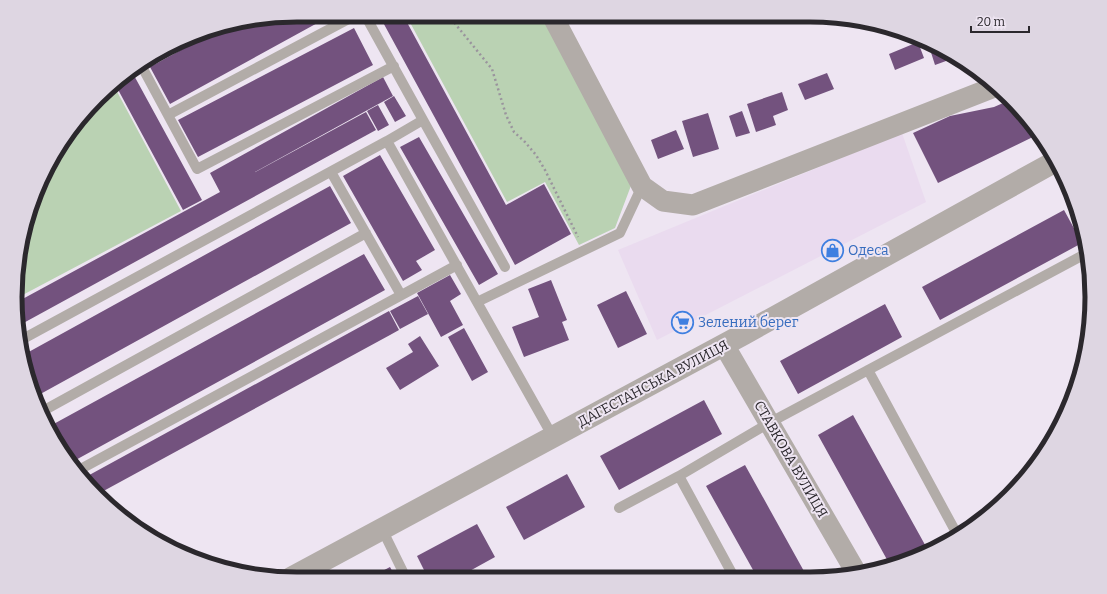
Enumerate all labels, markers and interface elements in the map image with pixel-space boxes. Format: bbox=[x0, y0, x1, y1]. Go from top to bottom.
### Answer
scale bar bbox=[971, 8, 1029, 34]
text: 20 m bbox=[977, 15, 1006, 29]
shop icon: Одеса bbox=[819, 237, 845, 263]
place label: Одеса bbox=[848, 242, 889, 259]
supermarket icon: Зелений берег bbox=[669, 309, 695, 335]
place label: Зелений берег bbox=[698, 314, 799, 331]
street label: ДАГЕСТАНСЬКА ВУЛИЦЯ bbox=[575, 336, 731, 430]
street label: СТАВКОВА ВУЛИЦЯ bbox=[750, 398, 831, 521]

